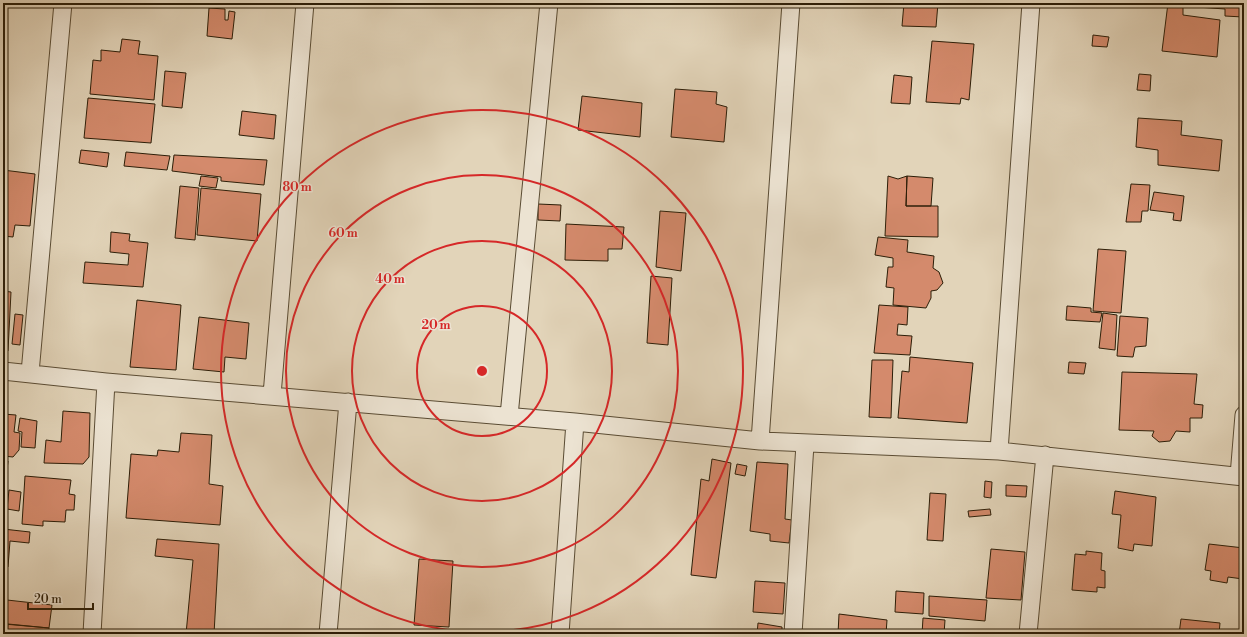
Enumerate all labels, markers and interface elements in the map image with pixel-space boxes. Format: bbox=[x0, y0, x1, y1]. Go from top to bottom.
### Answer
text: 80 m bbox=[282, 180, 312, 195]
text: 60 m bbox=[328, 226, 358, 241]
text: 40 m bbox=[375, 272, 405, 287]
text: 20 m bbox=[421, 318, 451, 333]
centre of rings bbox=[475, 364, 489, 378]
scale bar bbox=[28, 585, 93, 611]
text: 20 m bbox=[34, 592, 62, 607]

